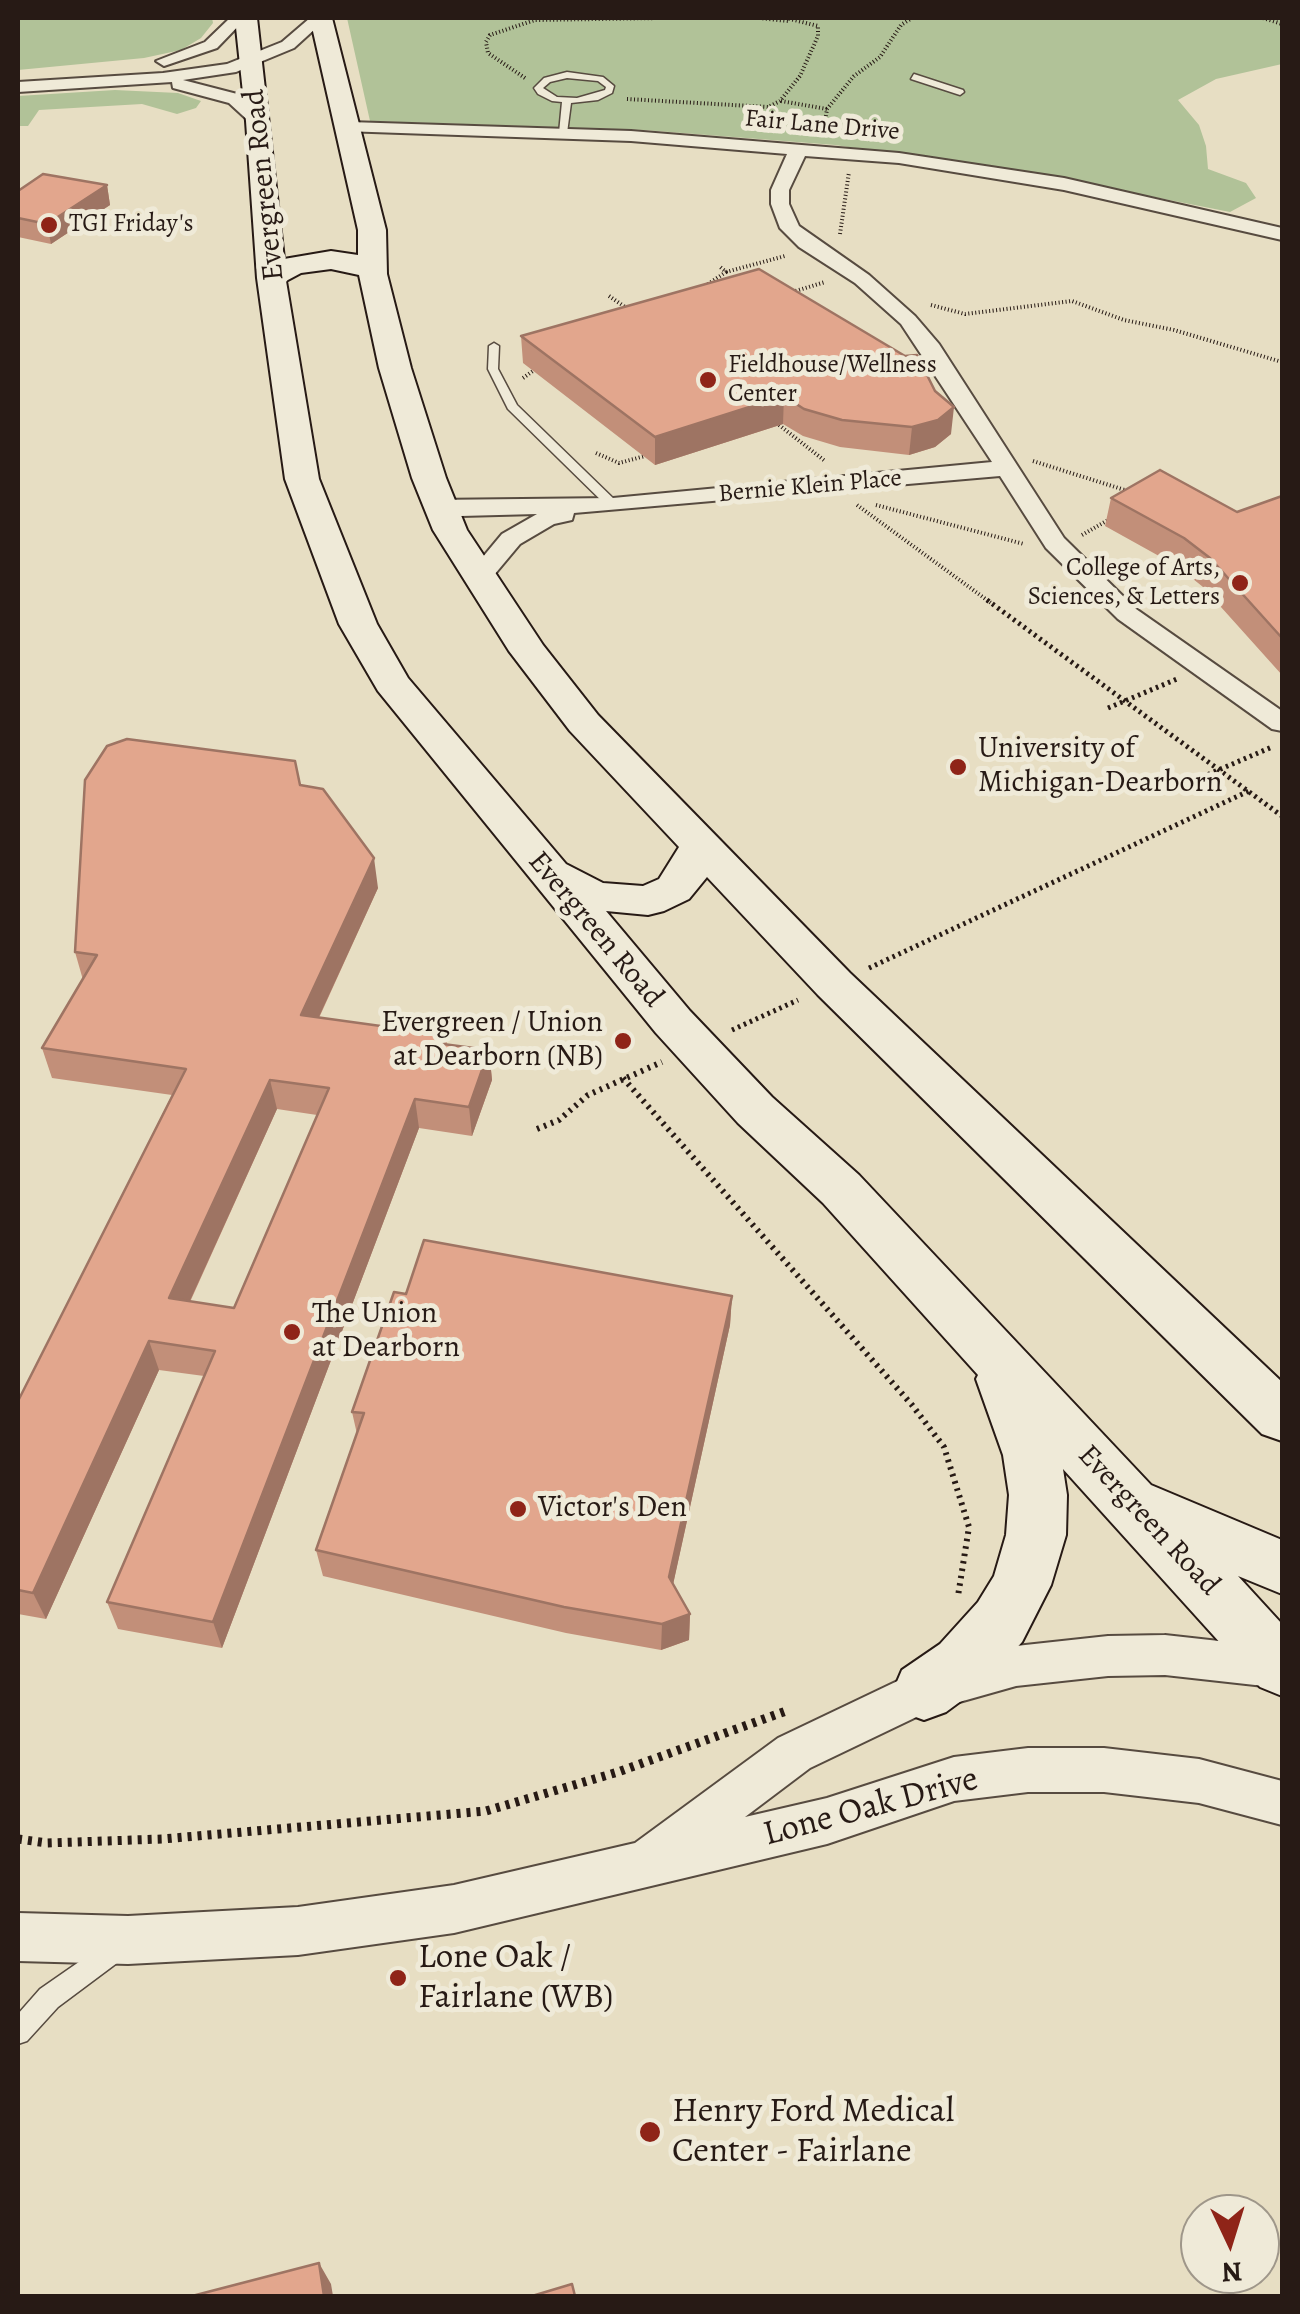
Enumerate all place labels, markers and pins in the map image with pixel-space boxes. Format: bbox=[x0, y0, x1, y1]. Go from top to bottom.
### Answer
place label: TGI Friday's bbox=[69, 210, 194, 240]
marker: TGI Friday's bbox=[38, 214, 60, 236]
place label: Fieldhouse/Wellness Center bbox=[728, 351, 937, 410]
marker: Fieldhouse/Wellness Center bbox=[697, 369, 719, 391]
place label: College of Arts, Sciences, & Letters bbox=[1028, 554, 1220, 613]
marker: College of Arts, Sciences, & Letters bbox=[1229, 572, 1251, 594]
place label: University of Michigan-Dearborn bbox=[978, 732, 1222, 802]
marker: University of Michigan-Dearborn bbox=[947, 756, 969, 778]
place label: Evergreen / Union at Dearborn (NB) bbox=[381, 1006, 603, 1076]
marker: Evergreen / Union at Dearborn (NB) bbox=[612, 1030, 634, 1052]
place label: The Union at Dearborn bbox=[312, 1297, 460, 1368]
marker: The Union at Dearborn bbox=[281, 1321, 303, 1343]
place label: Victor's Den bbox=[538, 1491, 687, 1527]
marker: Victor's Den bbox=[507, 1498, 529, 1520]
place label: Lone Oak / Fairlane (WB) bbox=[418, 1937, 613, 2019]
marker: Lone Oak / Fairlane (WB) bbox=[387, 1967, 409, 1989]
place label: Henry Ford Medical Center - Fairlane bbox=[672, 2091, 954, 2173]
marker: Henry Ford Medical Center - Fairlane bbox=[637, 2119, 663, 2145]

